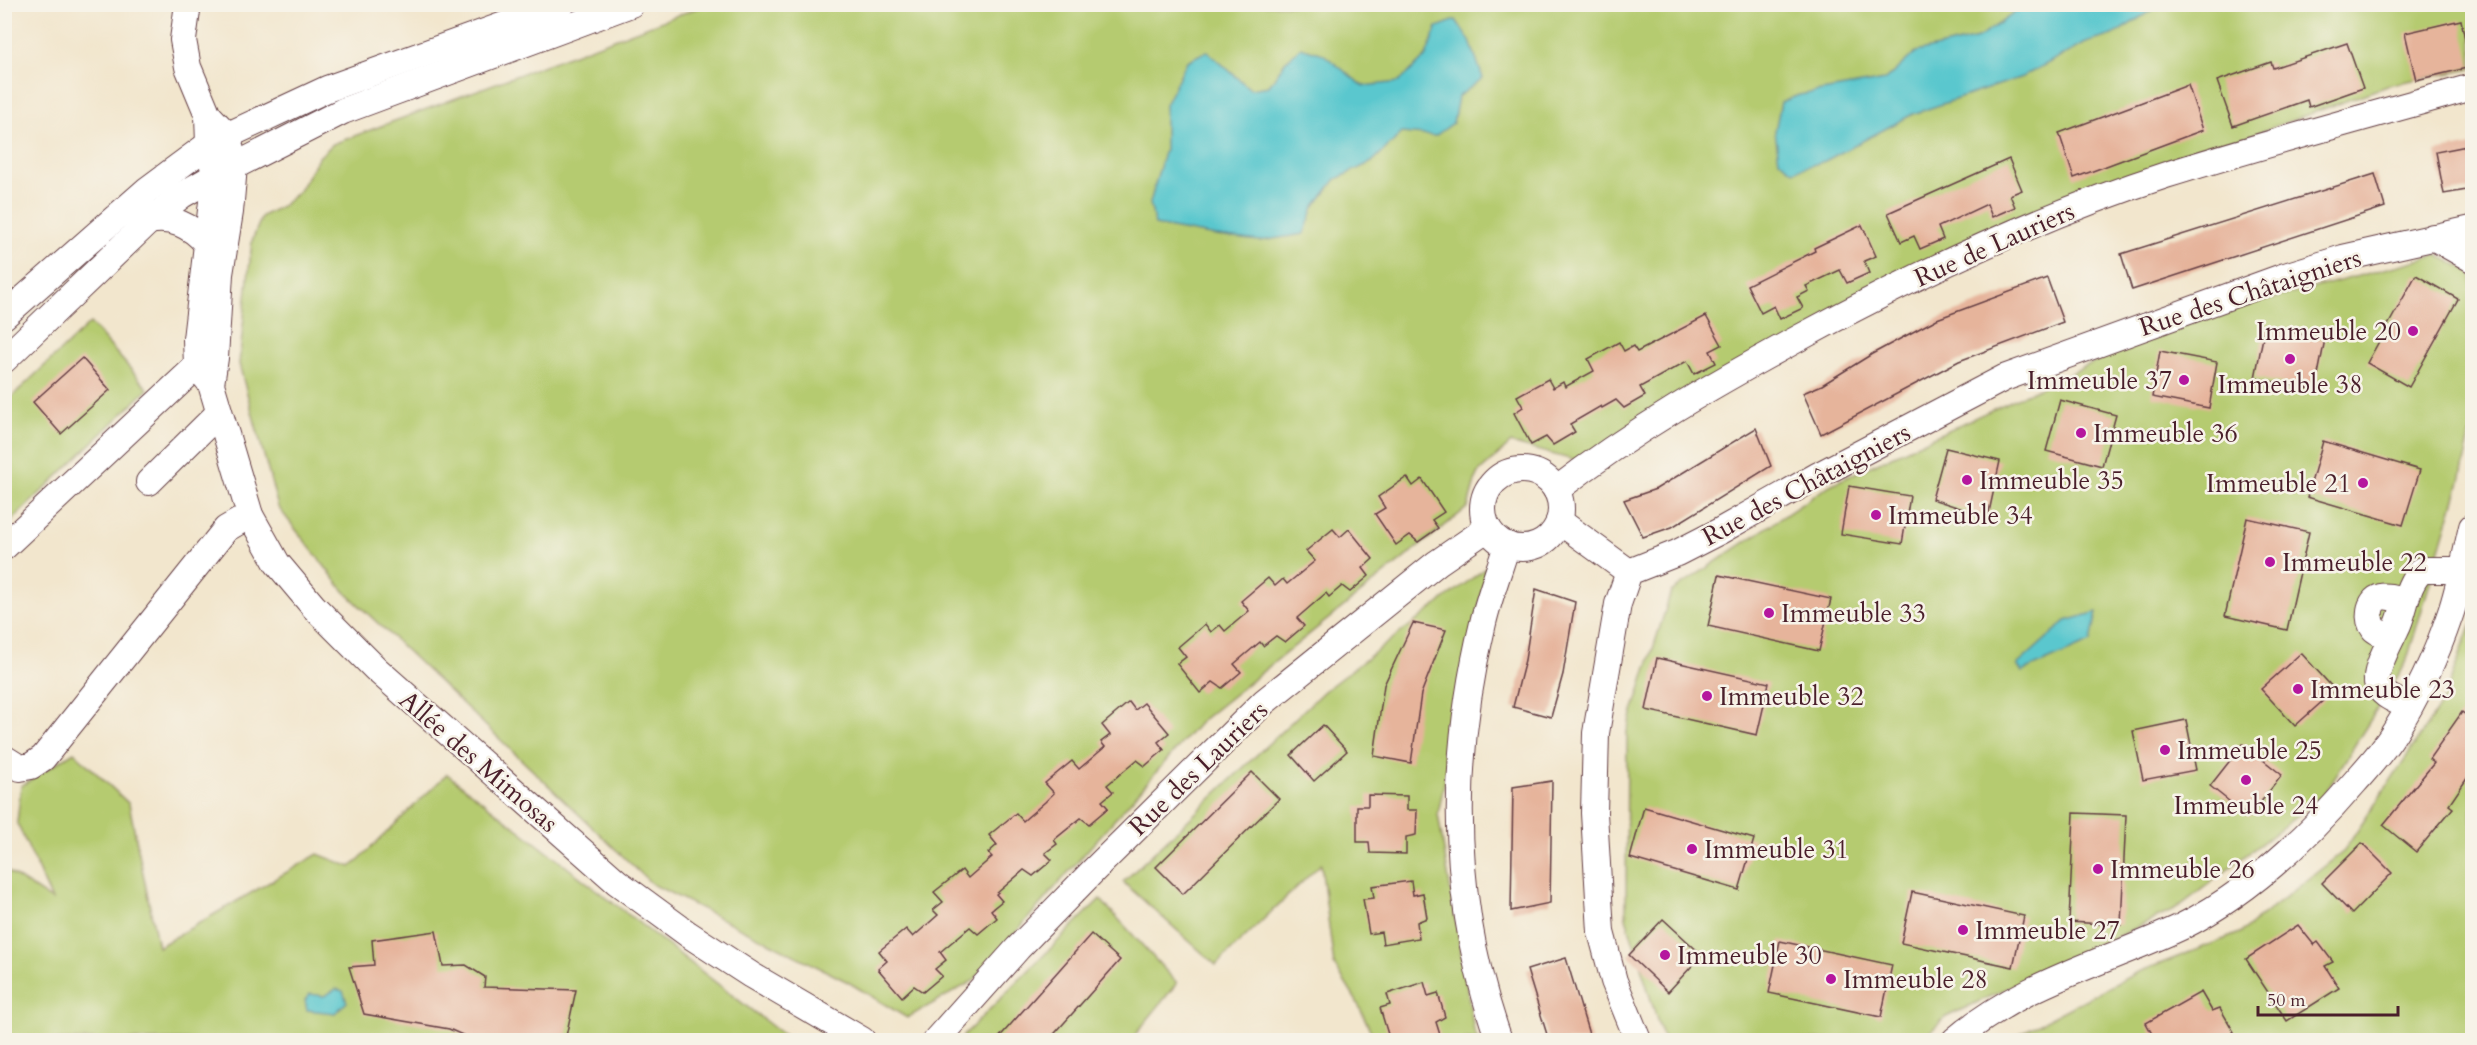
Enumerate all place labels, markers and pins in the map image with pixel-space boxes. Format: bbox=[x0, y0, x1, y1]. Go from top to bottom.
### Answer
place label: Immeuble 20 bbox=[2256, 314, 2401, 349]
marker: Immeuble 20 bbox=[2406, 324, 2420, 338]
marker: Immeuble 38 bbox=[2283, 352, 2297, 366]
place label: Immeuble 37 bbox=[2027, 363, 2172, 398]
place label: Immeuble 38 bbox=[2218, 367, 2362, 402]
marker: Immeuble 37 bbox=[2177, 373, 2191, 387]
place label: Immeuble 36 bbox=[2093, 416, 2238, 451]
marker: Immeuble 36 bbox=[2074, 426, 2088, 440]
place label: Immeuble 35 bbox=[1979, 463, 2124, 498]
place label: Immeuble 21 bbox=[2206, 466, 2351, 501]
marker: Immeuble 35 bbox=[1960, 473, 1974, 487]
marker: Immeuble 21 bbox=[2356, 476, 2370, 490]
place label: Immeuble 34 bbox=[1888, 498, 2033, 533]
marker: Immeuble 34 bbox=[1869, 508, 1883, 522]
place label: Immeuble 22 bbox=[2282, 545, 2427, 580]
marker: Immeuble 22 bbox=[2263, 555, 2277, 569]
place label: Immeuble 33 bbox=[1781, 596, 1926, 631]
marker: Immeuble 33 bbox=[1762, 606, 1776, 620]
place label: Immeuble 23 bbox=[2310, 672, 2455, 707]
place label: Immeuble 32 bbox=[1719, 679, 1864, 714]
marker: Immeuble 23 bbox=[2291, 682, 2305, 696]
marker: Immeuble 32 bbox=[1700, 689, 1714, 703]
place label: Immeuble 25 bbox=[2177, 733, 2322, 768]
marker: Immeuble 25 bbox=[2158, 743, 2172, 757]
marker: Immeuble 24 bbox=[2239, 773, 2253, 787]
place label: Immeuble 24 bbox=[2174, 788, 2318, 823]
place label: Immeuble 31 bbox=[1704, 832, 1849, 867]
marker: Immeuble 31 bbox=[1685, 842, 1699, 856]
place label: Immeuble 26 bbox=[2110, 852, 2255, 887]
marker: Immeuble 26 bbox=[2091, 862, 2105, 876]
place label: Immeuble 27 bbox=[1975, 913, 2120, 948]
marker: Immeuble 27 bbox=[1956, 923, 1970, 937]
place label: Immeuble 30 bbox=[1677, 938, 1822, 973]
marker: Immeuble 30 bbox=[1658, 948, 1672, 962]
place label: Immeuble 28 bbox=[1843, 962, 1988, 997]
marker: Immeuble 28 bbox=[1824, 972, 1838, 986]

